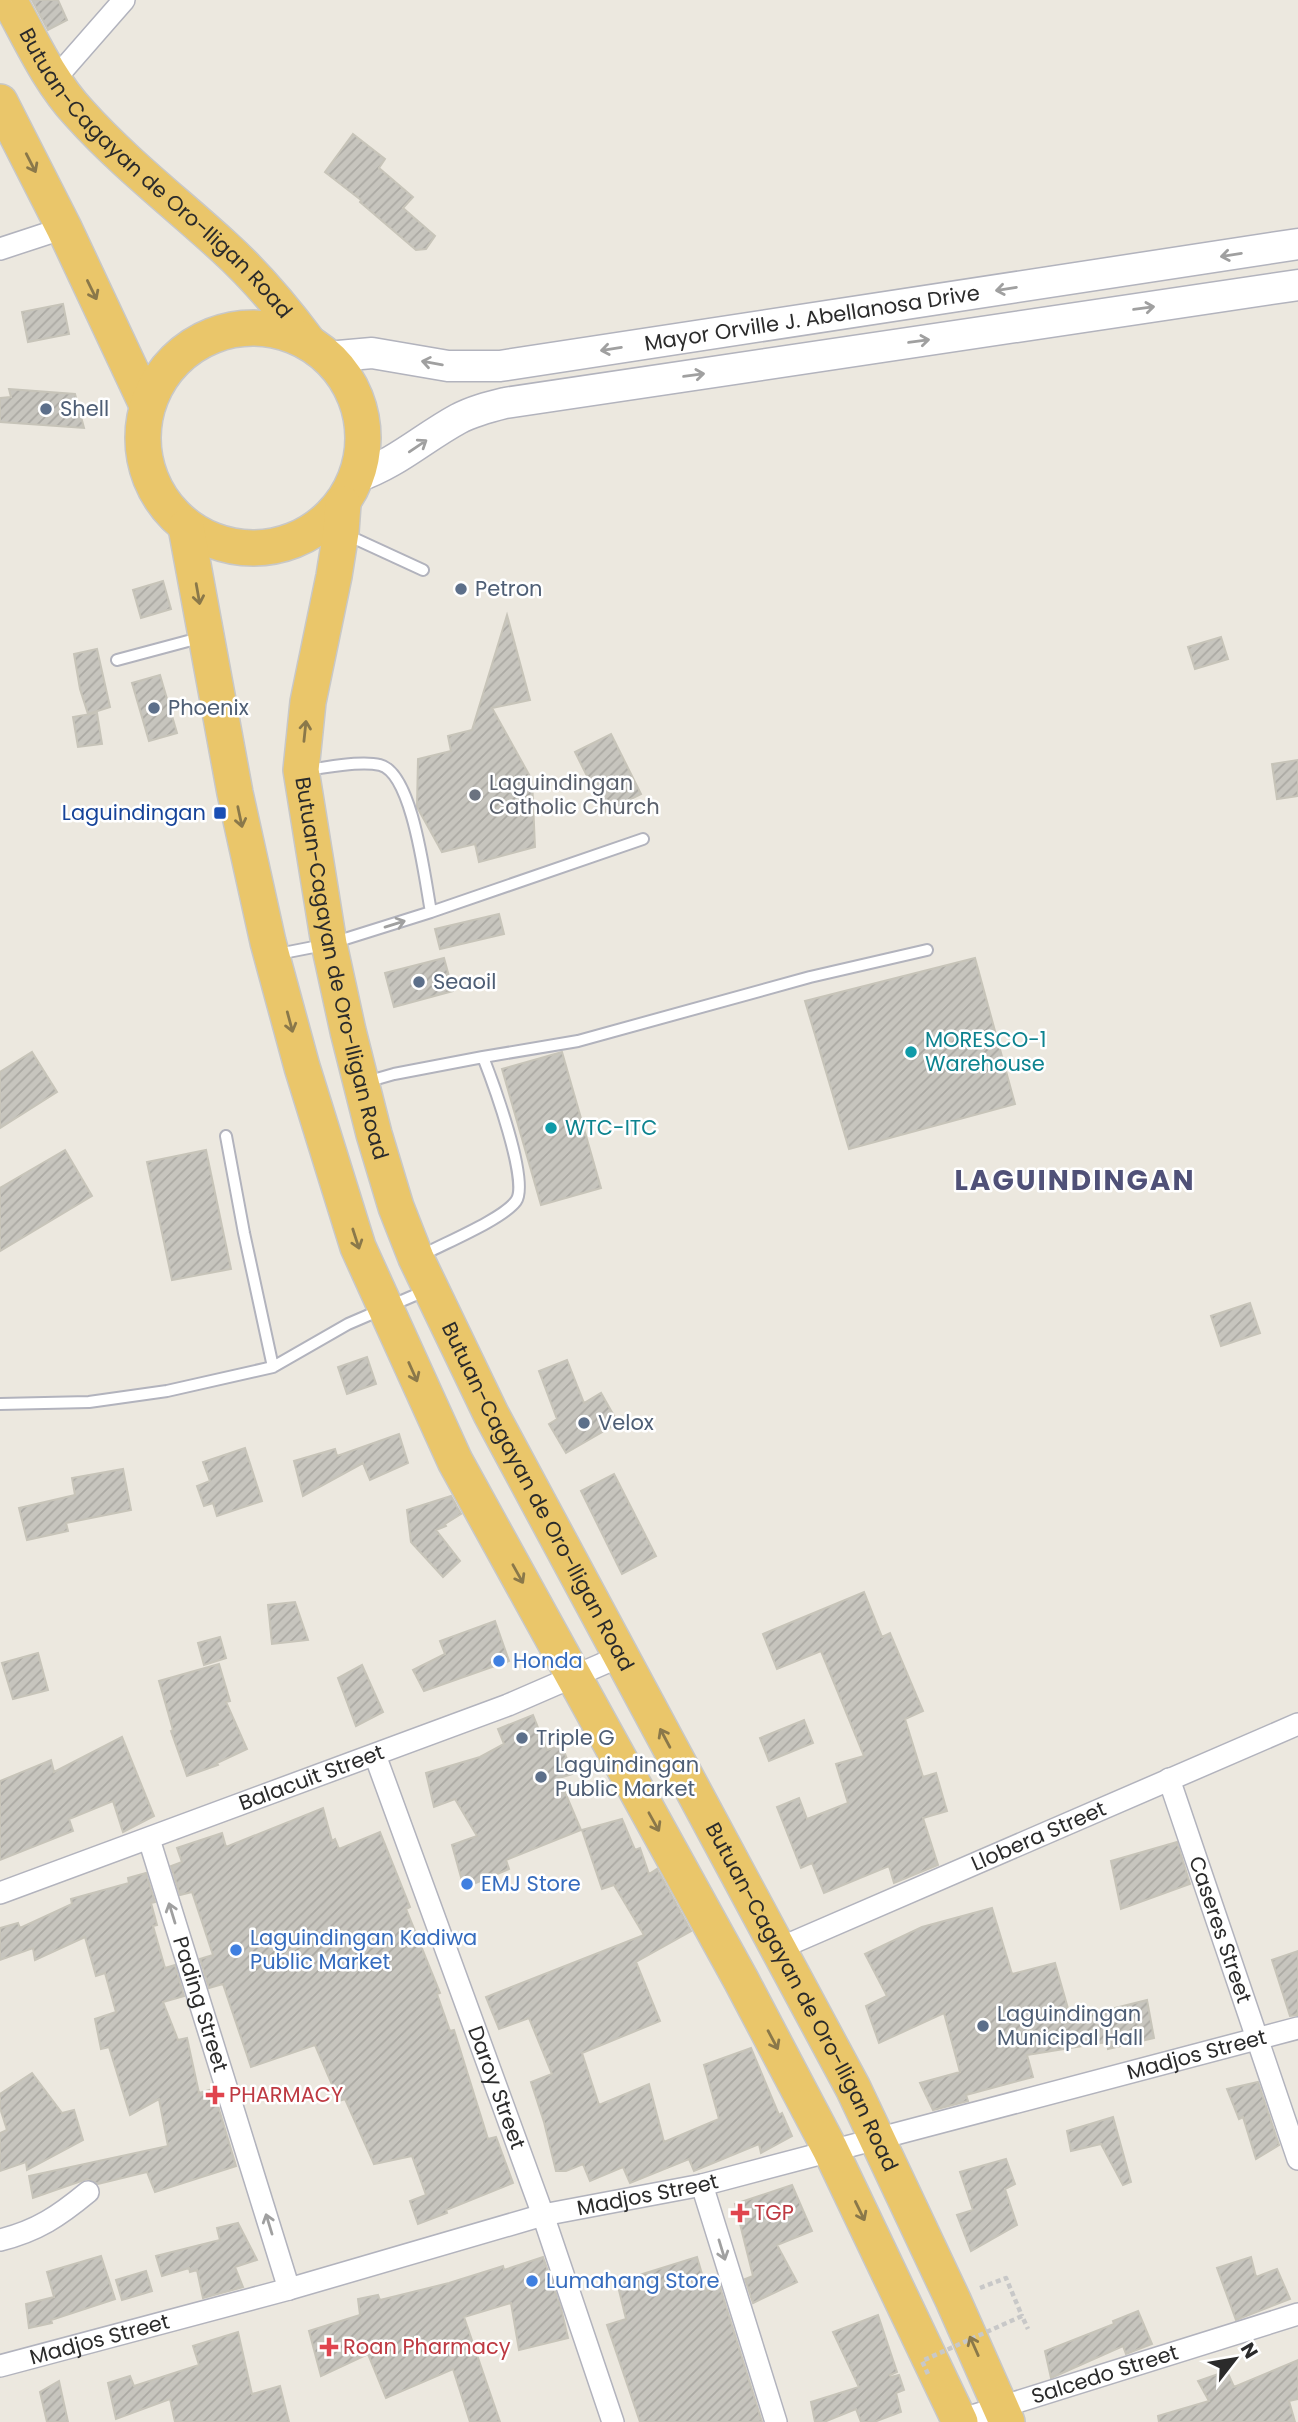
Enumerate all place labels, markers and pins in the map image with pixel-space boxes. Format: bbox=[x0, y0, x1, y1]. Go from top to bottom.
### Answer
place label: Shell bbox=[60, 394, 109, 423]
marker: Shell bbox=[38, 401, 54, 417]
place label: Petron bbox=[475, 574, 543, 603]
marker: Petron bbox=[453, 581, 469, 597]
place label: Phoenix bbox=[168, 693, 249, 722]
marker: Phoenix bbox=[146, 700, 162, 716]
place label: Laguindingan Catholic Church bbox=[489, 768, 660, 821]
marker: Laguindingan Catholic Church bbox=[467, 787, 483, 803]
place label: Laguindingan bbox=[62, 798, 206, 827]
marker: Laguindingan bbox=[212, 805, 228, 821]
place label: Seaoil bbox=[433, 967, 496, 996]
marker: Seaoil bbox=[411, 974, 427, 990]
place label: MORESCO-1 Warehouse bbox=[925, 1025, 1046, 1078]
marker: MORESCO-1 Warehouse bbox=[903, 1044, 919, 1060]
place label: WTC-ITC bbox=[565, 1113, 657, 1142]
marker: WTC-ITC bbox=[543, 1120, 559, 1136]
place label: Velox bbox=[598, 1408, 654, 1437]
marker: Velox bbox=[576, 1415, 592, 1431]
place label: Honda bbox=[513, 1646, 583, 1675]
marker: Honda bbox=[491, 1653, 507, 1669]
place label: Triple G bbox=[536, 1723, 615, 1752]
marker: Triple G bbox=[514, 1730, 530, 1746]
place label: Laguindingan Public Market bbox=[555, 1750, 699, 1803]
marker: Laguindingan Public Market bbox=[533, 1769, 549, 1785]
place label: EMJ Store bbox=[481, 1869, 581, 1898]
marker: EMJ Store bbox=[459, 1876, 475, 1892]
place label: Laguindingan Kadiwa Public Market bbox=[250, 1923, 477, 1976]
marker: Laguindingan Kadiwa Public Market bbox=[228, 1942, 244, 1958]
place label: Laguindingan Municipal Hall bbox=[997, 1999, 1143, 2052]
marker: Laguindingan Municipal Hall bbox=[975, 2018, 991, 2034]
place label: PHARMACY bbox=[229, 2080, 343, 2109]
marker: PHARMACY bbox=[207, 2087, 223, 2103]
place label: TGP bbox=[754, 2198, 794, 2227]
marker: TGP bbox=[732, 2205, 748, 2221]
place label: Lumahang Store bbox=[546, 2266, 719, 2295]
marker: Lumahang Store bbox=[524, 2273, 540, 2289]
place label: Roan Pharmacy bbox=[343, 2332, 511, 2361]
marker: Roan Pharmacy bbox=[321, 2339, 337, 2355]

